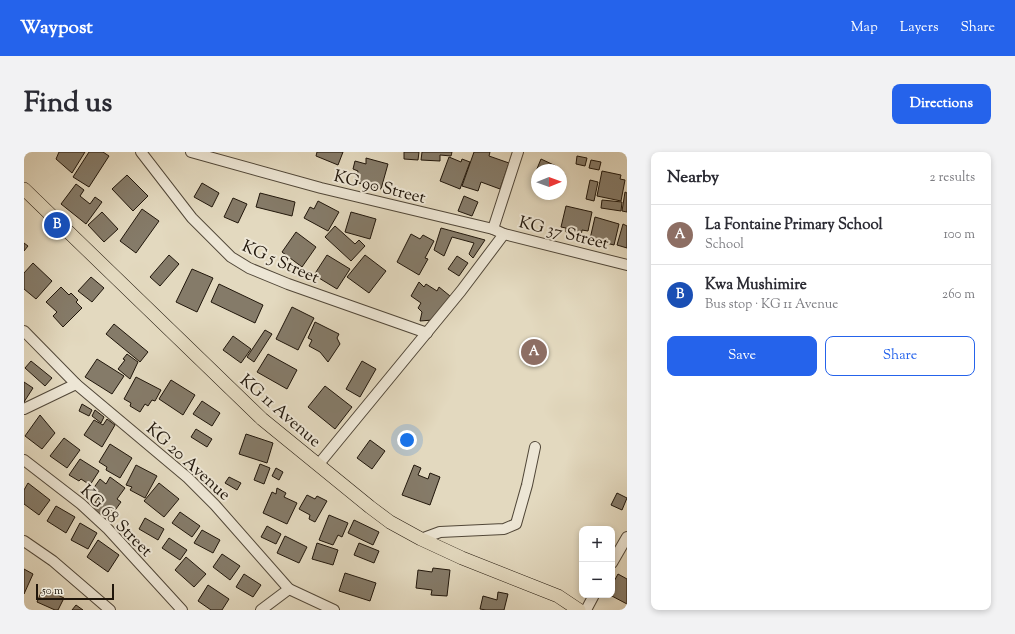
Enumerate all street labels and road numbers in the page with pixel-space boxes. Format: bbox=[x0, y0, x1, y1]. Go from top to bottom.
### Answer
street label: KG 90 Street bbox=[331, 165, 428, 211]
street label: KG 37 Street bbox=[516, 211, 611, 257]
street label: KG 5 Street bbox=[238, 235, 323, 291]
street label: KG 11 Avenue bbox=[234, 369, 326, 454]
street label: KG 20 Avenue bbox=[140, 418, 235, 507]
street label: KG 68 Street bbox=[74, 480, 157, 563]

